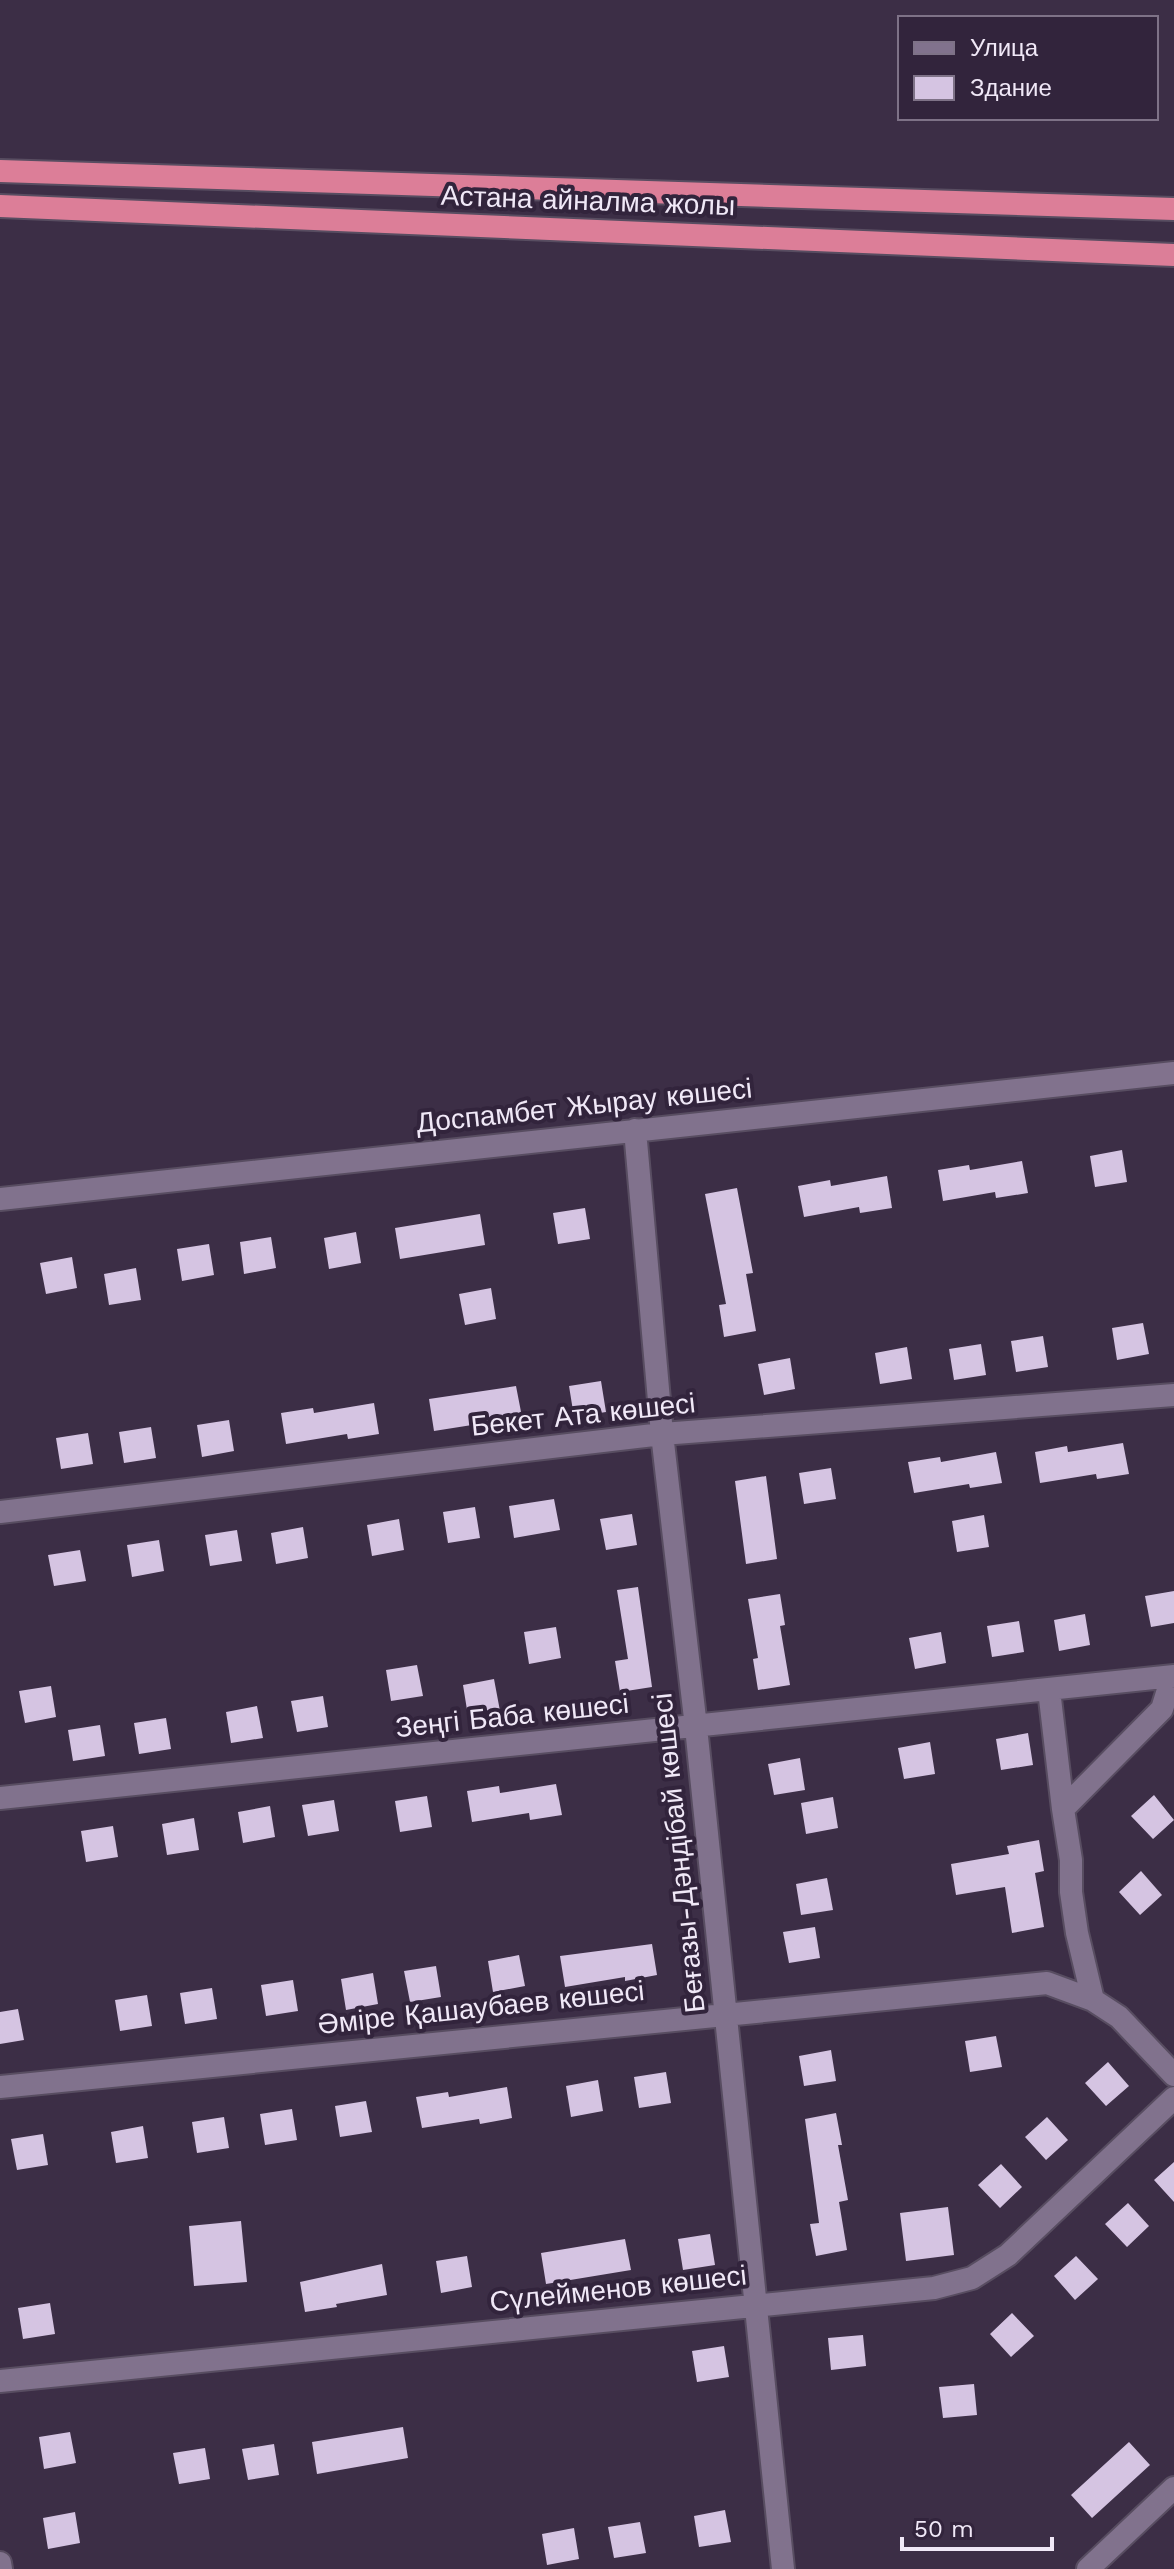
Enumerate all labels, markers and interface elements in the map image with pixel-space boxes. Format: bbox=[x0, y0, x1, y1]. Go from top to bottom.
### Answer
legend bbox=[898, 16, 1158, 120]
text: Улица bbox=[970, 34, 1039, 62]
text: Здание bbox=[970, 74, 1052, 102]
street label: Астана айналма жолы bbox=[440, 179, 736, 222]
street label: Доспамбет Жырау көшесі bbox=[414, 1071, 754, 1140]
street label: Бекет Ата көшесі bbox=[469, 1386, 697, 1443]
street label: Зеңгі Баба көшесі bbox=[394, 1687, 630, 1744]
street label: Беғазы-Дәндібай көшесі bbox=[645, 1691, 712, 2015]
street label: Әміре Қашаубаев көшесі bbox=[316, 1974, 646, 2041]
street label: Сүлейменов көшесі bbox=[488, 2259, 748, 2318]
scale bar bbox=[902, 2501, 1052, 2551]
text: 50 m bbox=[914, 2515, 974, 2543]

